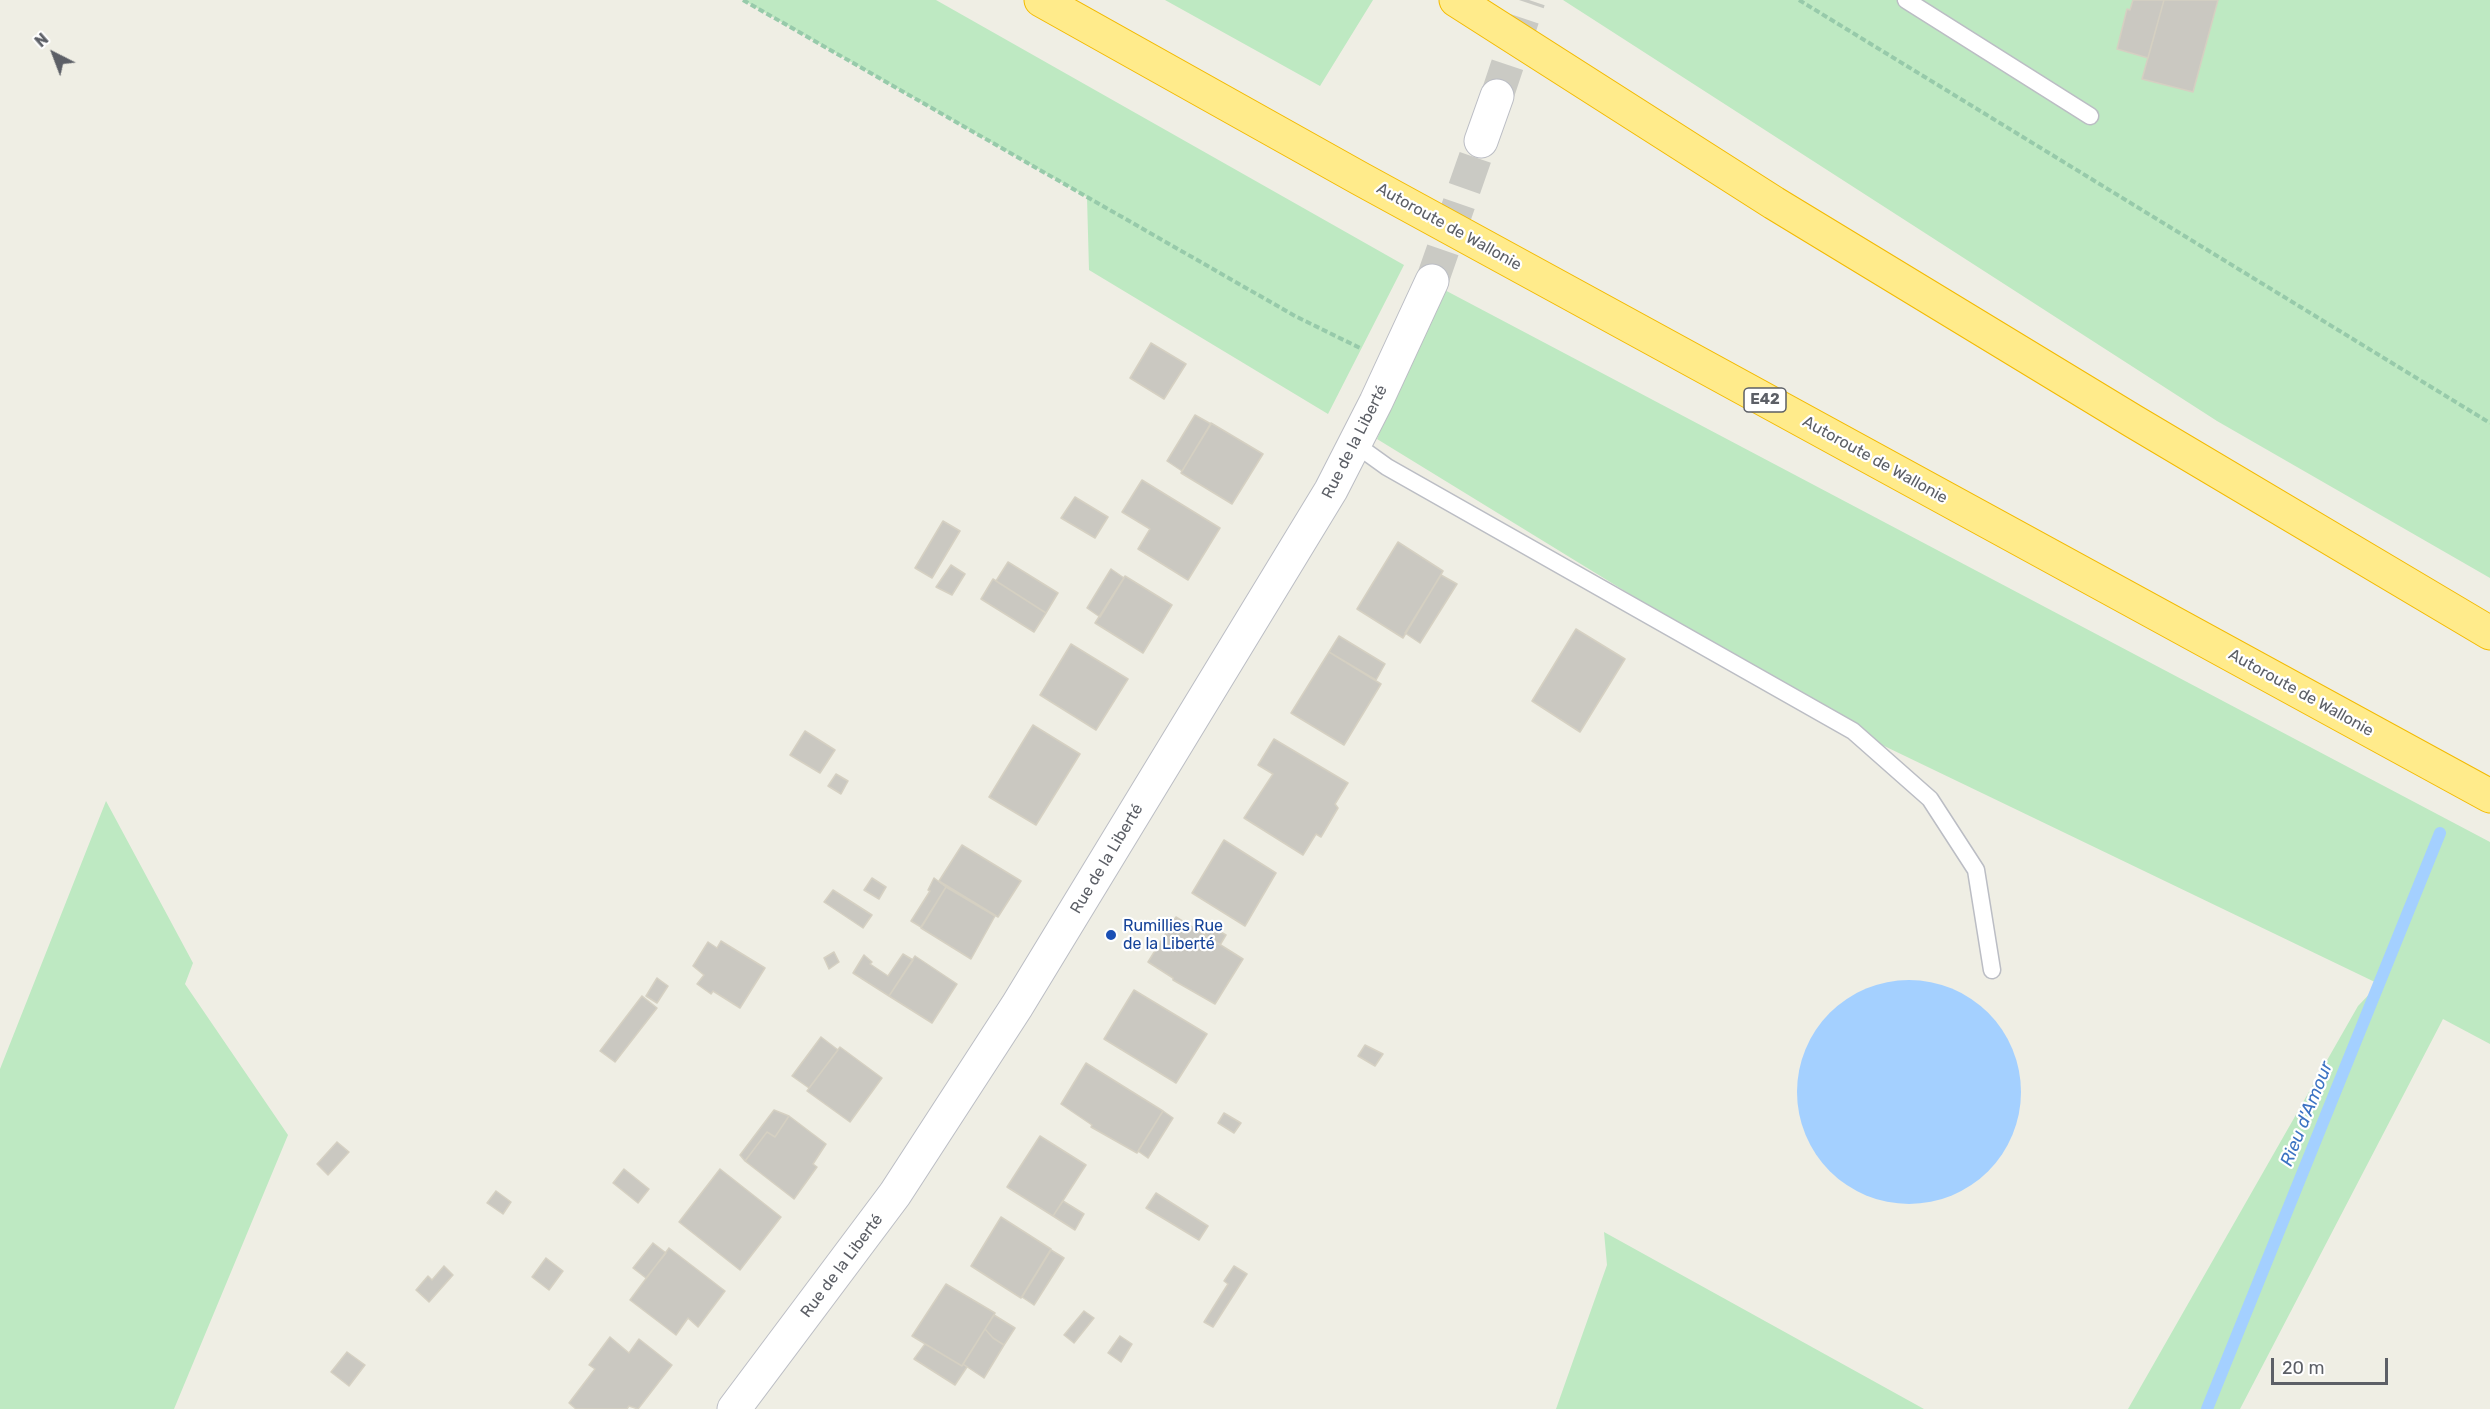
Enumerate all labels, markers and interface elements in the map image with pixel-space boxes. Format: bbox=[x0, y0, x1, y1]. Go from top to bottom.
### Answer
north arrow bbox=[24, 24, 84, 84]
text: N bbox=[31, 29, 52, 51]
street label: Autoroute de Wallonie bbox=[1373, 179, 1525, 275]
street label: Rue de la Liberté bbox=[1318, 382, 1392, 502]
road number: E42 bbox=[1744, 388, 1786, 412]
street label: Autoroute de Wallonie bbox=[1799, 412, 1951, 508]
street label: Autoroute de Wallonie bbox=[2225, 645, 2377, 741]
street label: Rue de la Liberté bbox=[1067, 801, 1147, 917]
place label: Rumillies Rue de la Liberté bbox=[1123, 916, 1223, 954]
marker: Rumillies Rue de la Liberté bbox=[1104, 928, 1118, 942]
water label: Rieu d'Amour bbox=[2276, 1058, 2338, 1170]
street label: Rue de la Liberté bbox=[797, 1210, 887, 1322]
scale bar bbox=[2274, 1346, 2391, 1384]
text: 20 m bbox=[2282, 1357, 2324, 1379]

